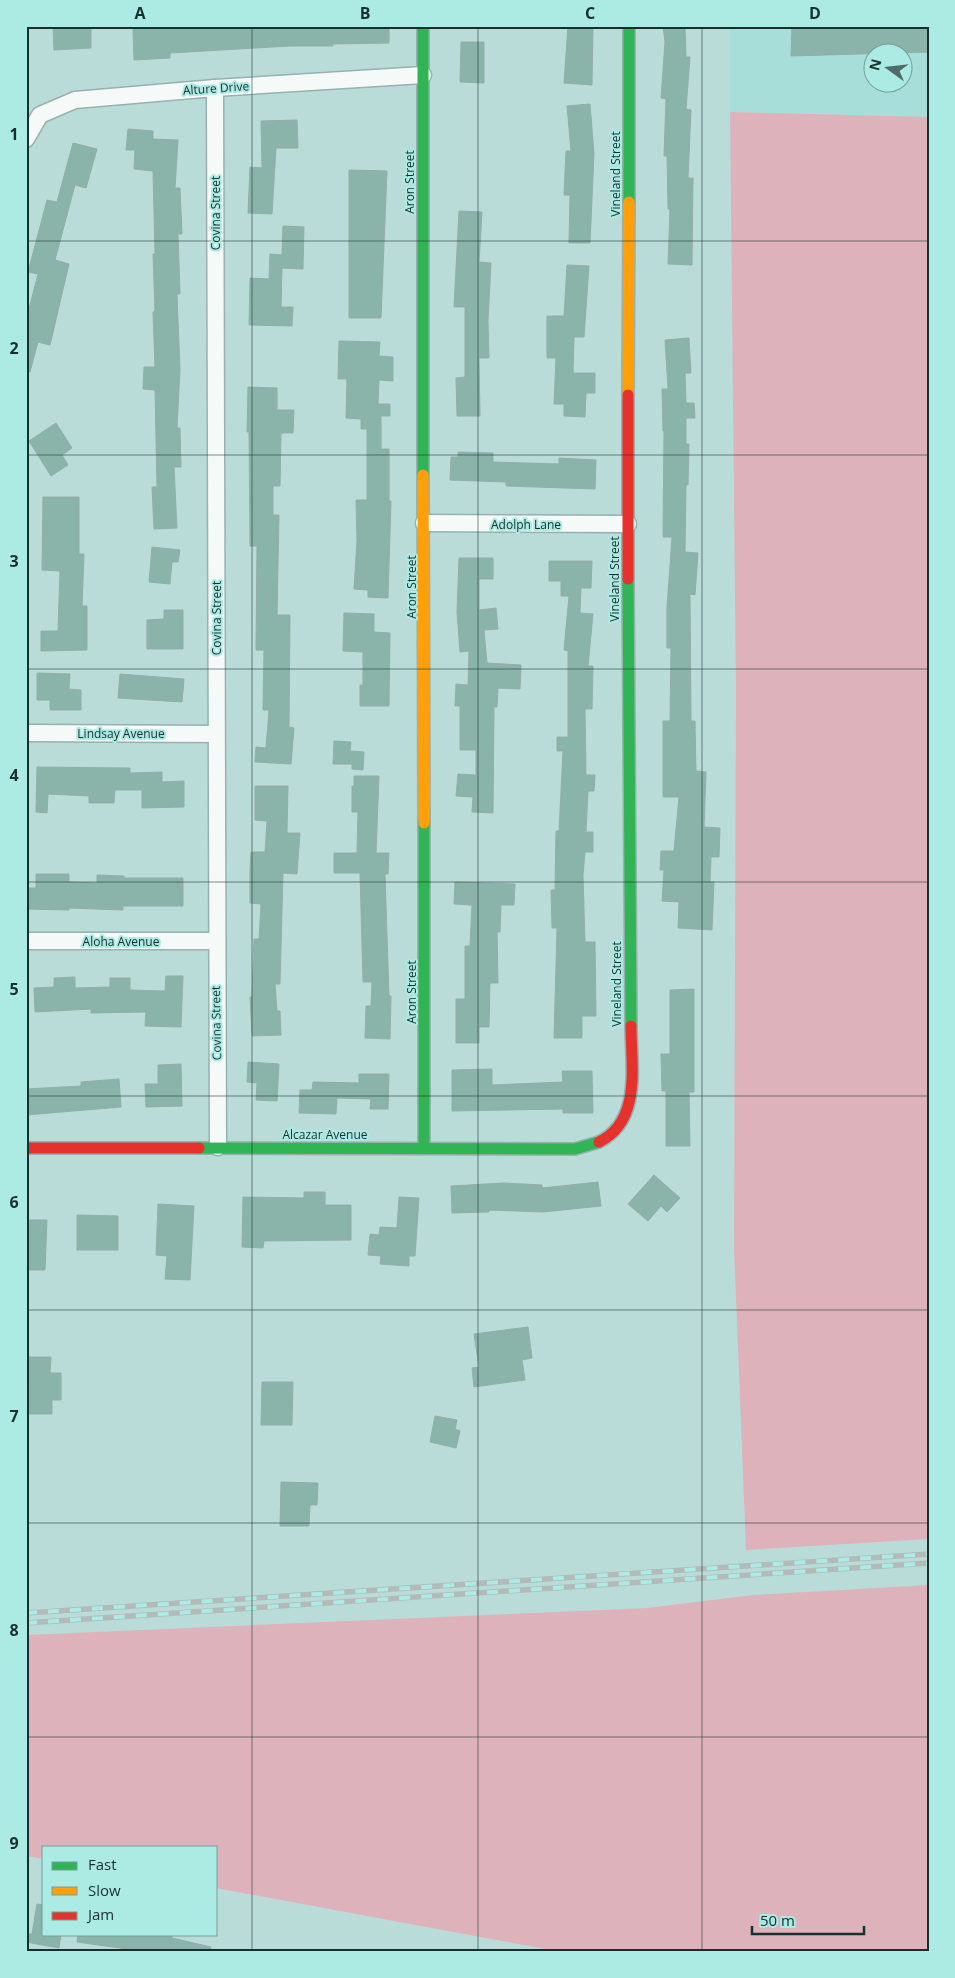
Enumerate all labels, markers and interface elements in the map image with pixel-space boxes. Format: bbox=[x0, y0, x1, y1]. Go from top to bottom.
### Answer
text: A bbox=[134, 2, 146, 24]
text: B bbox=[360, 2, 370, 24]
text: C bbox=[585, 2, 595, 24]
text: D bbox=[809, 2, 821, 24]
north arrow bbox=[862, 42, 912, 92]
text: N bbox=[864, 57, 886, 72]
street label: Alture Drive bbox=[182, 77, 250, 99]
text: 1 bbox=[9, 123, 19, 145]
street label: Vineland Street bbox=[607, 131, 624, 217]
street label: Aron Street bbox=[401, 150, 418, 214]
street label: Covina Street bbox=[207, 176, 224, 250]
text: 2 bbox=[9, 337, 19, 359]
street label: Adolph Lane bbox=[491, 516, 561, 533]
street label: Vineland Street bbox=[606, 536, 623, 622]
text: 3 bbox=[9, 550, 19, 572]
street label: Aron Street bbox=[403, 555, 420, 619]
street label: Covina Street bbox=[208, 581, 225, 655]
street label: Lindsay Avenue bbox=[77, 725, 165, 742]
text: 4 bbox=[9, 764, 19, 786]
street label: Aloha Avenue bbox=[83, 933, 160, 950]
street label: Vineland Street bbox=[608, 941, 625, 1027]
street label: Aron Street bbox=[403, 960, 420, 1024]
text: 5 bbox=[9, 978, 19, 1000]
street label: Covina Street bbox=[207, 986, 225, 1060]
street label: Alcazar Avenue bbox=[282, 1126, 368, 1143]
text: 6 bbox=[9, 1191, 19, 1213]
text: 7 bbox=[9, 1405, 19, 1427]
text: 8 bbox=[9, 1619, 19, 1641]
text: 9 bbox=[9, 1832, 19, 1854]
legend bbox=[42, 1846, 218, 1936]
text: Fast bbox=[88, 1854, 117, 1874]
text: Slow bbox=[88, 1880, 121, 1900]
scale bar bbox=[752, 1903, 865, 1935]
text: Jam bbox=[86, 1904, 114, 1924]
text: 50 m bbox=[760, 1910, 795, 1930]

